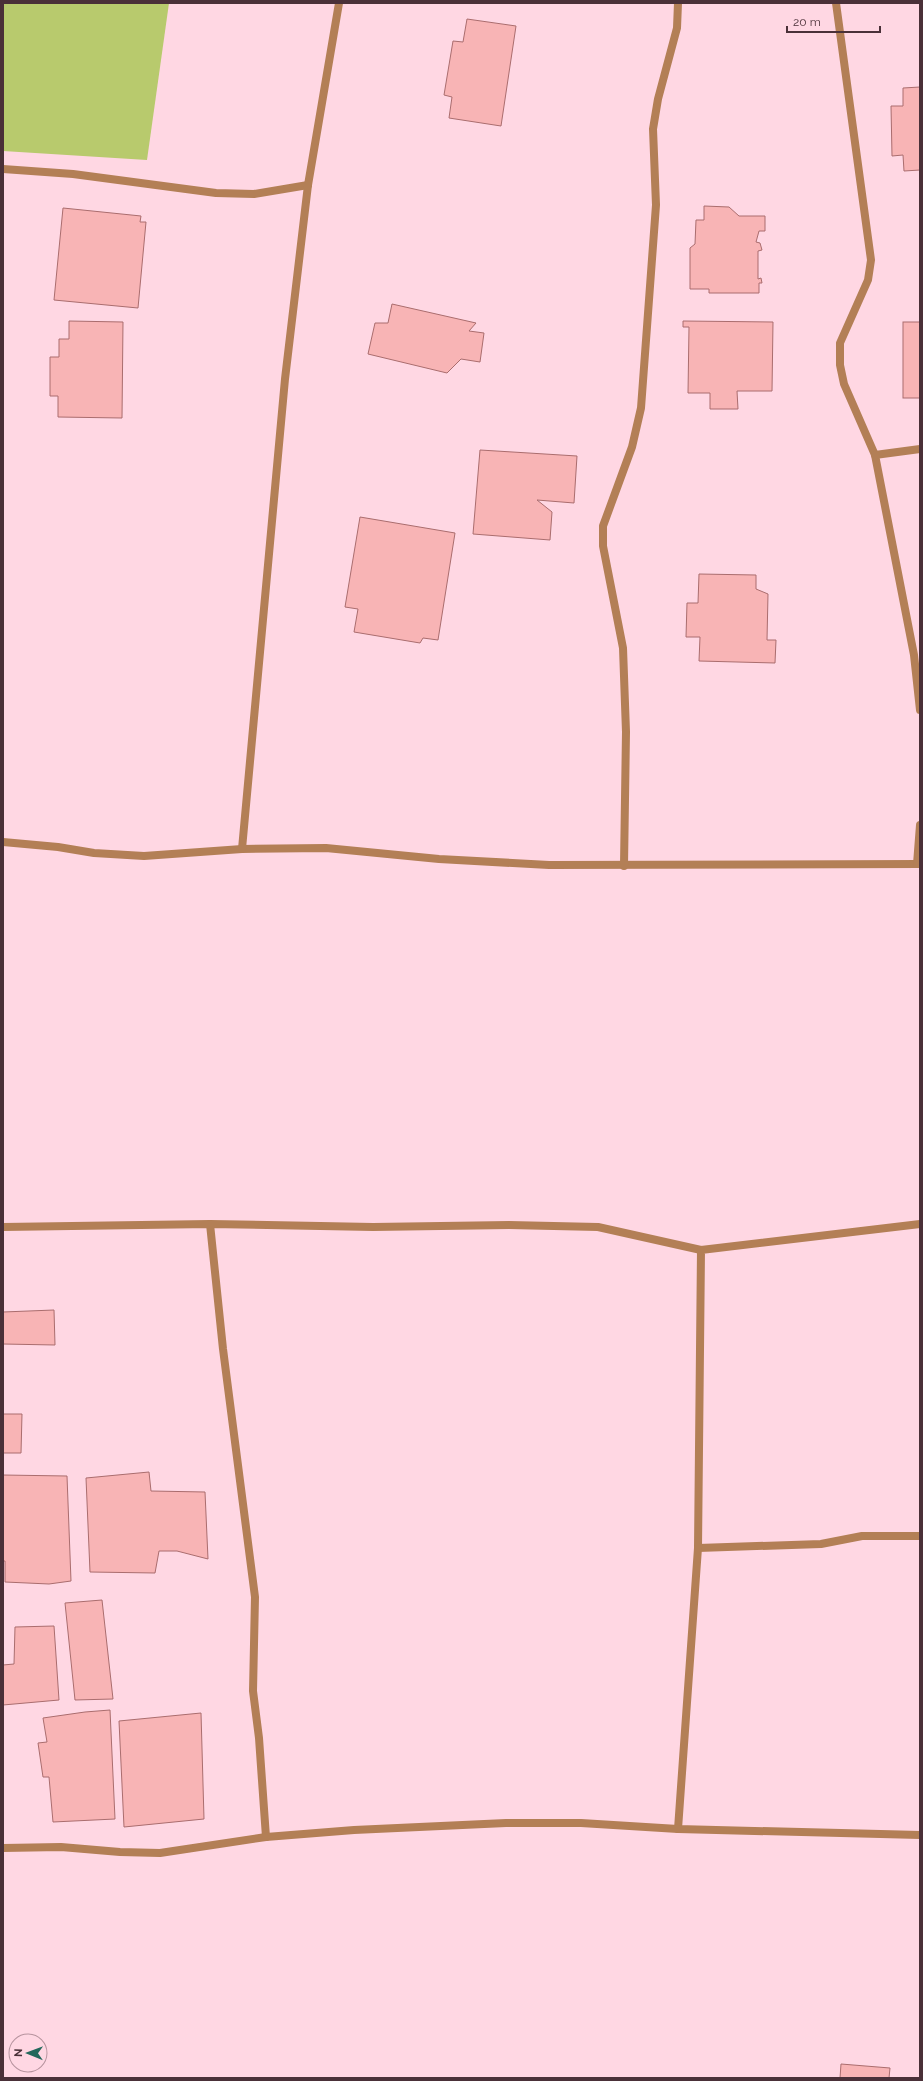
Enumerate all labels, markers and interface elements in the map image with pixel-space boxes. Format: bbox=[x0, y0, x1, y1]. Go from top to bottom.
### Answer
scale bar bbox=[787, 8, 880, 34]
text: 20 m bbox=[793, 15, 821, 29]
north arrow bbox=[8, 2033, 48, 2073]
text: N bbox=[12, 2049, 25, 2057]

